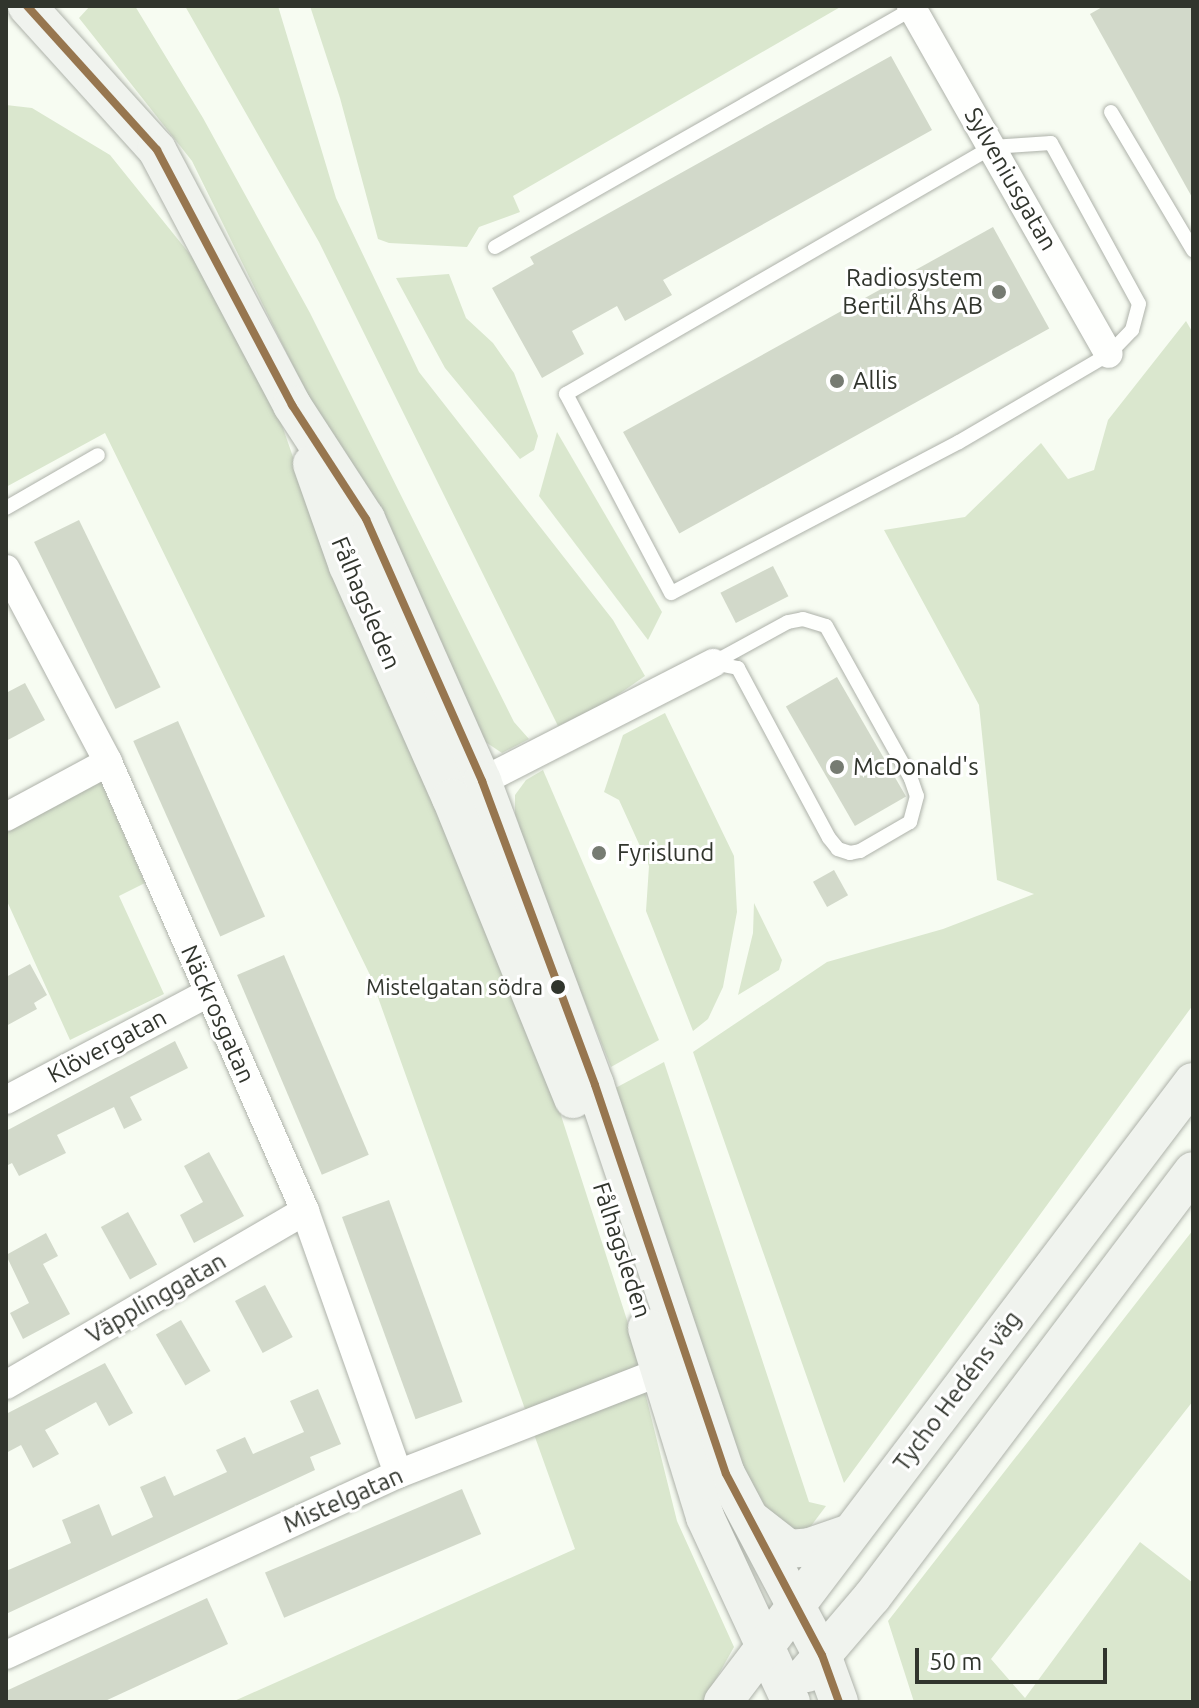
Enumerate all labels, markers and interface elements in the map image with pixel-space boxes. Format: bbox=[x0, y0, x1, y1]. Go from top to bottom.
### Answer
street label: Sylveniusgatan bbox=[958, 102, 1064, 256]
place label: Radiosystem Bertil Åhs AB bbox=[842, 264, 983, 320]
marker: Radiosystem Bertil Åhs AB bbox=[990, 283, 1008, 301]
place label: Allis bbox=[853, 367, 897, 395]
marker: Allis bbox=[828, 372, 846, 390]
street label: Fålhagsleden bbox=[325, 532, 407, 674]
place label: McDonald's bbox=[853, 753, 979, 781]
marker: McDonald's bbox=[828, 758, 846, 776]
place label: Fyrislund bbox=[617, 839, 714, 867]
marker: Fyrislund bbox=[588, 842, 610, 864]
street label: Näckrosgatan bbox=[175, 941, 261, 1087]
place label: Mistelgatan södra bbox=[366, 974, 543, 1000]
marker: Mistelgatan södra bbox=[550, 979, 566, 995]
street label: Klövergatan bbox=[43, 1003, 171, 1089]
street label: Fålhagsleden bbox=[587, 1178, 657, 1322]
street label: Väpplinggatan bbox=[81, 1246, 231, 1350]
street label: Tycho Hedéns väg bbox=[887, 1305, 1027, 1477]
street label: Mistelgatan bbox=[279, 1461, 407, 1539]
scale bar bbox=[919, 1632, 1111, 1682]
text: 50 m bbox=[929, 1648, 982, 1675]

